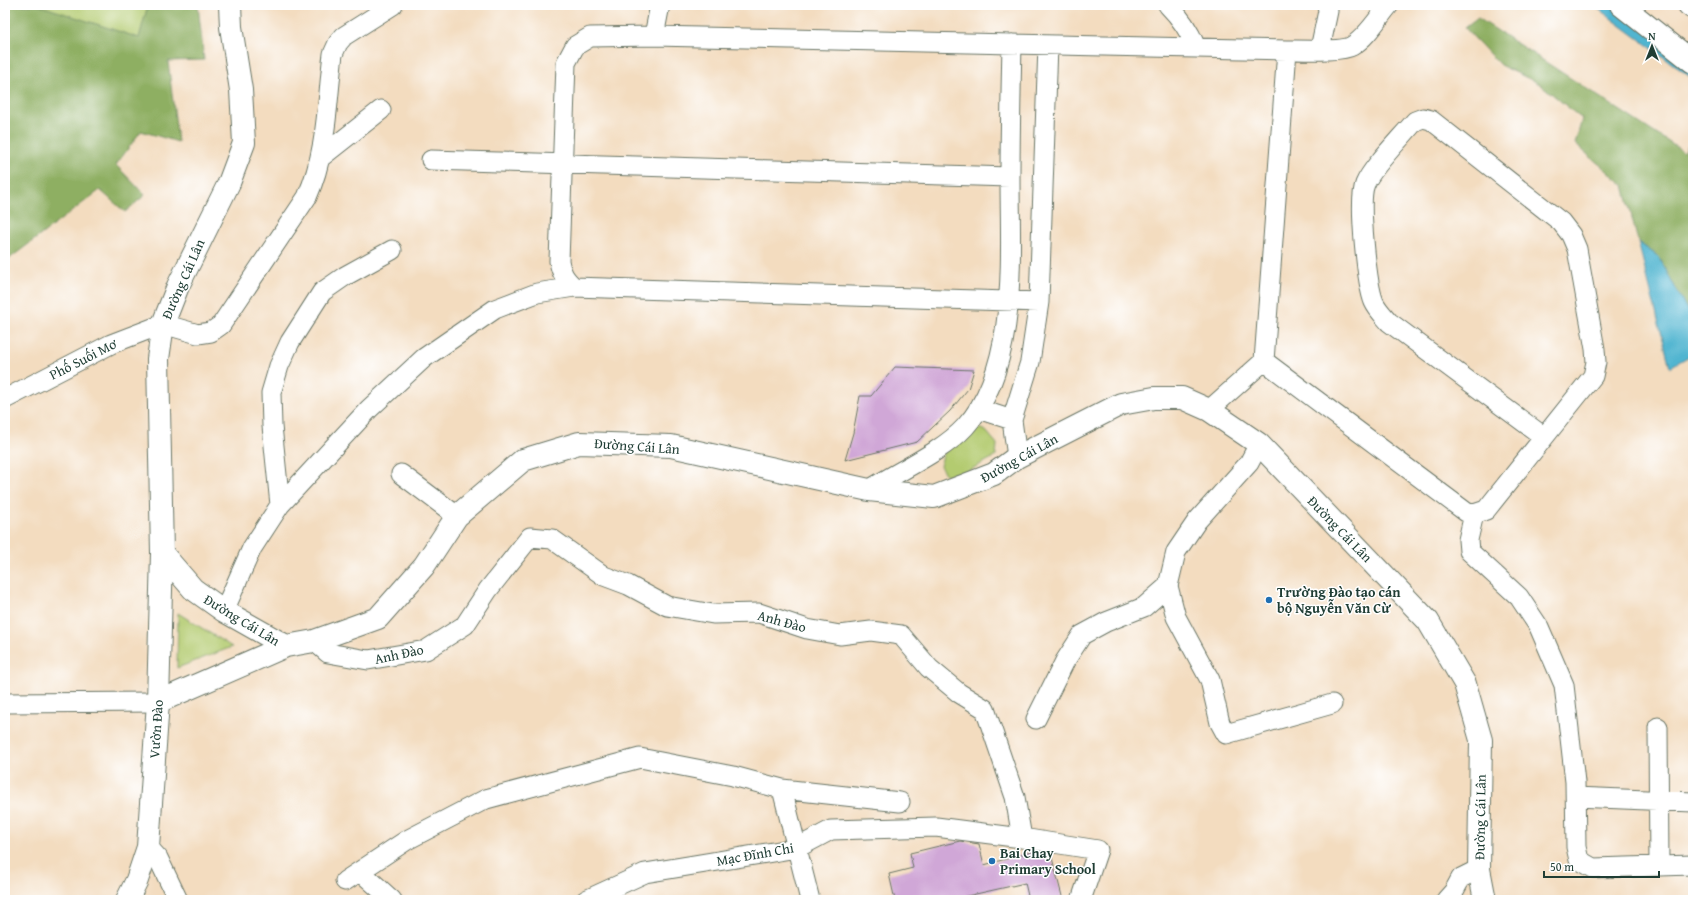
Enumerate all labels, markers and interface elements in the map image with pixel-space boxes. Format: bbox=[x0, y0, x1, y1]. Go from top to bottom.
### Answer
north arrow bbox=[1632, 26, 1672, 66]
text: N bbox=[1648, 28, 1656, 44]
street label: Đường Cái Lân bbox=[156, 236, 210, 322]
street label: Phố Suối Mơ bbox=[46, 333, 120, 385]
street label: Đường Cái Lân bbox=[977, 428, 1061, 487]
street label: Đường Cái Lân bbox=[594, 433, 681, 459]
street label: Đường Cái Lân bbox=[1303, 491, 1377, 567]
place label: Trường Đào tạo cán bộ Nguyễn Văn Cừ bbox=[1277, 582, 1401, 618]
street label: Đường Cái Lân bbox=[200, 589, 284, 651]
marker: Trường Đào tạo cán bộ Nguyễn Văn Cừ bbox=[1264, 595, 1274, 605]
street label: Anh Đào bbox=[755, 605, 809, 637]
street label: Anh Đào bbox=[373, 639, 425, 669]
street label: Vườn Đào bbox=[144, 699, 168, 759]
street label: Đường Cái Lân bbox=[1469, 774, 1491, 860]
street label: Mạc Đĩnh Chi bbox=[715, 837, 795, 871]
place label: Bai Chay Primary School bbox=[1000, 843, 1097, 879]
scale bar bbox=[1544, 853, 1659, 879]
marker: Bai Chay Primary School bbox=[987, 856, 997, 866]
text: 50 m bbox=[1550, 858, 1574, 875]

